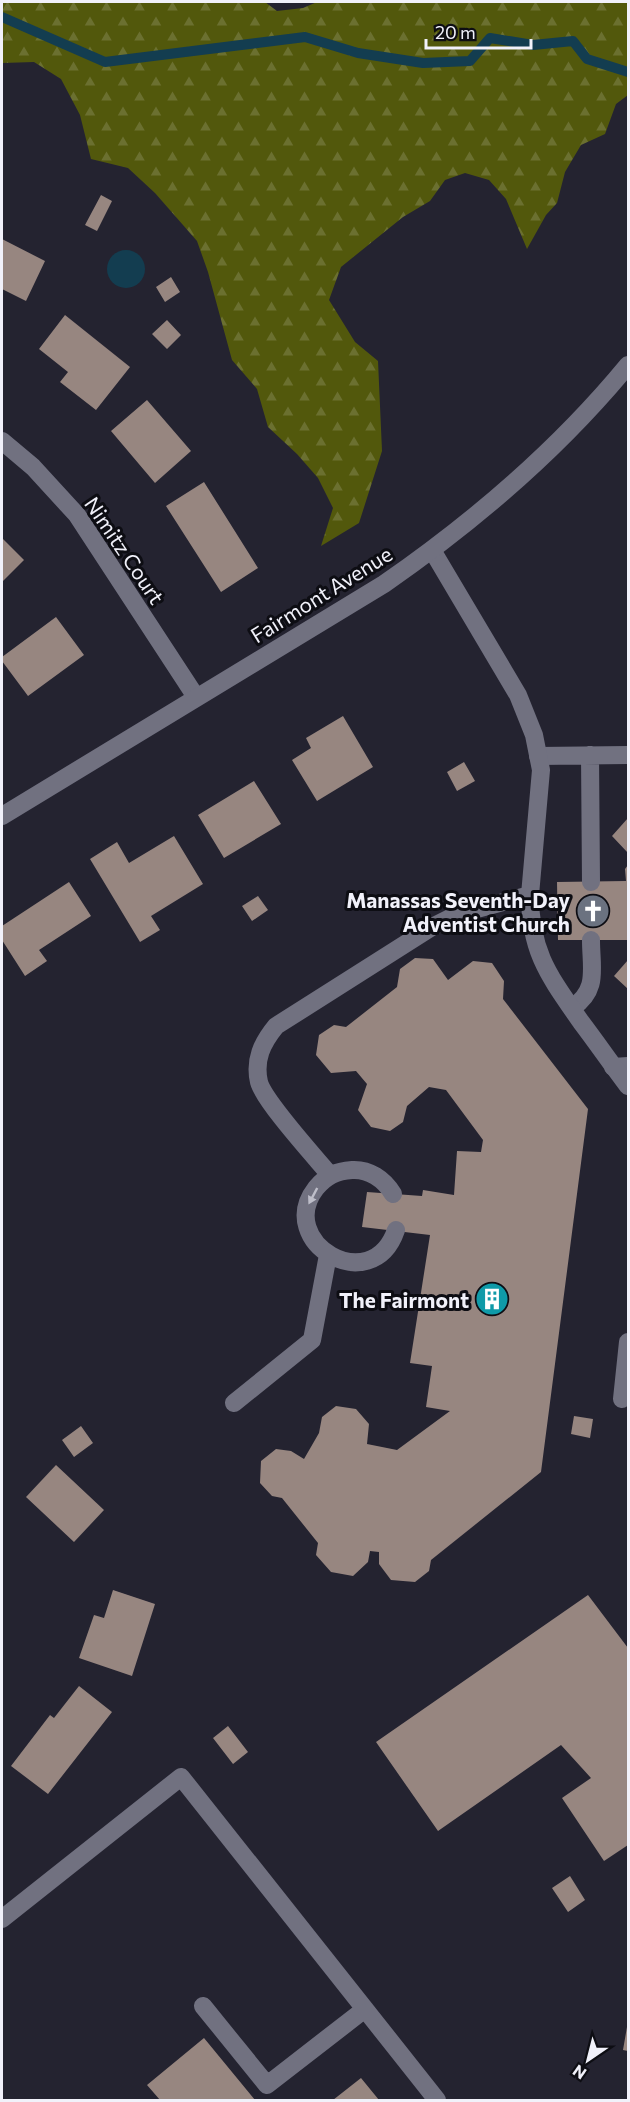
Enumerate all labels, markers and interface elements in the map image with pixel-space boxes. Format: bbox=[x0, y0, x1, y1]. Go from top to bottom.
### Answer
scale bar bbox=[426, 12, 531, 50]
text: 20 m bbox=[435, 21, 476, 43]
street label: Nimitz Court bbox=[80, 492, 170, 608]
street label: Fairmont Avenue bbox=[246, 540, 396, 648]
place label: Manassas Seventh-Day Adventist Church bbox=[346, 887, 570, 936]
church icon: Manassas Seventh-Day Adventist Church bbox=[575, 893, 611, 929]
one-way arrow bbox=[308, 1187, 318, 1204]
building icon: The Fairmont bbox=[474, 1281, 510, 1317]
place label: The Fairmont bbox=[339, 1287, 469, 1312]
north arrow bbox=[558, 2030, 618, 2090]
text: N bbox=[569, 2061, 589, 2084]

